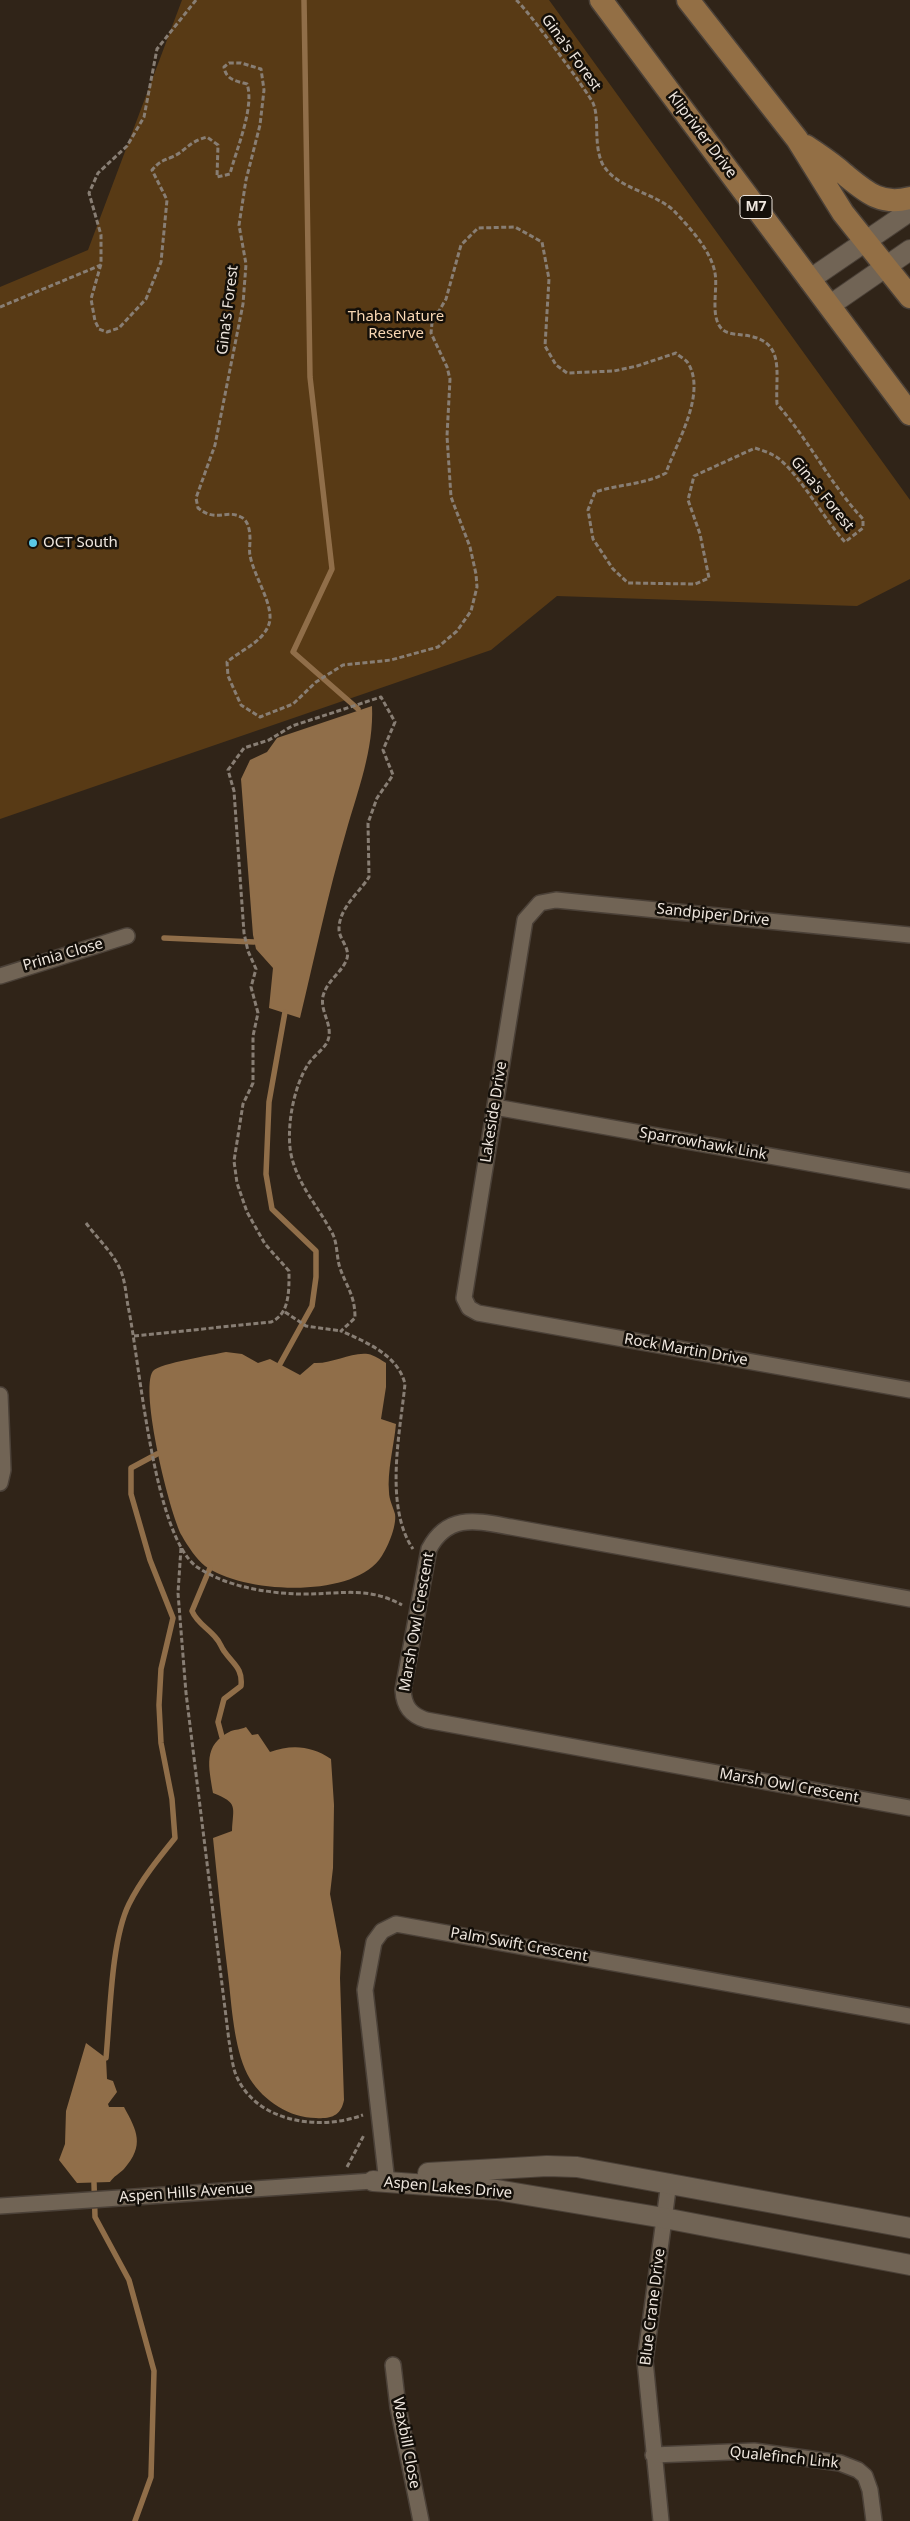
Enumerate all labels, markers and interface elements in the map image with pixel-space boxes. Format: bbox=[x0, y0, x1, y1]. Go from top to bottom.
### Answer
street label: Gina's Forest bbox=[537, 11, 605, 95]
street label: Kliprivier Drive bbox=[664, 88, 740, 182]
road number: M7 bbox=[740, 196, 772, 218]
street label: Gina's Forest bbox=[214, 264, 242, 356]
park label: Thaba Nature Reserve bbox=[348, 308, 444, 343]
street label: Gina's Forest bbox=[787, 453, 857, 535]
place label: OCT South bbox=[43, 534, 118, 552]
marker: OCT South bbox=[27, 537, 39, 549]
street label: Sandpiper Drive bbox=[656, 900, 770, 930]
street label: Prinia Close bbox=[21, 935, 105, 975]
street label: Lakeside Drive bbox=[477, 1060, 511, 1164]
street label: Sparrowhawk Link bbox=[638, 1124, 768, 1164]
street label: Rock Martin Drive bbox=[623, 1330, 749, 1370]
street label: Marsh Owl Crescent bbox=[396, 1551, 438, 1693]
street label: Marsh Owl Crescent bbox=[718, 1765, 860, 1807]
street label: Palm Swift Crescent bbox=[449, 1924, 589, 1966]
street label: Aspen Lakes Drive bbox=[383, 2173, 513, 2203]
street label: Aspen Hills Avenue bbox=[118, 2179, 254, 2207]
street label: Blue Crane Drive bbox=[637, 2247, 669, 2367]
street label: Waxbill Close bbox=[388, 2396, 424, 2490]
street label: Qualefinch Link bbox=[729, 2443, 839, 2473]

